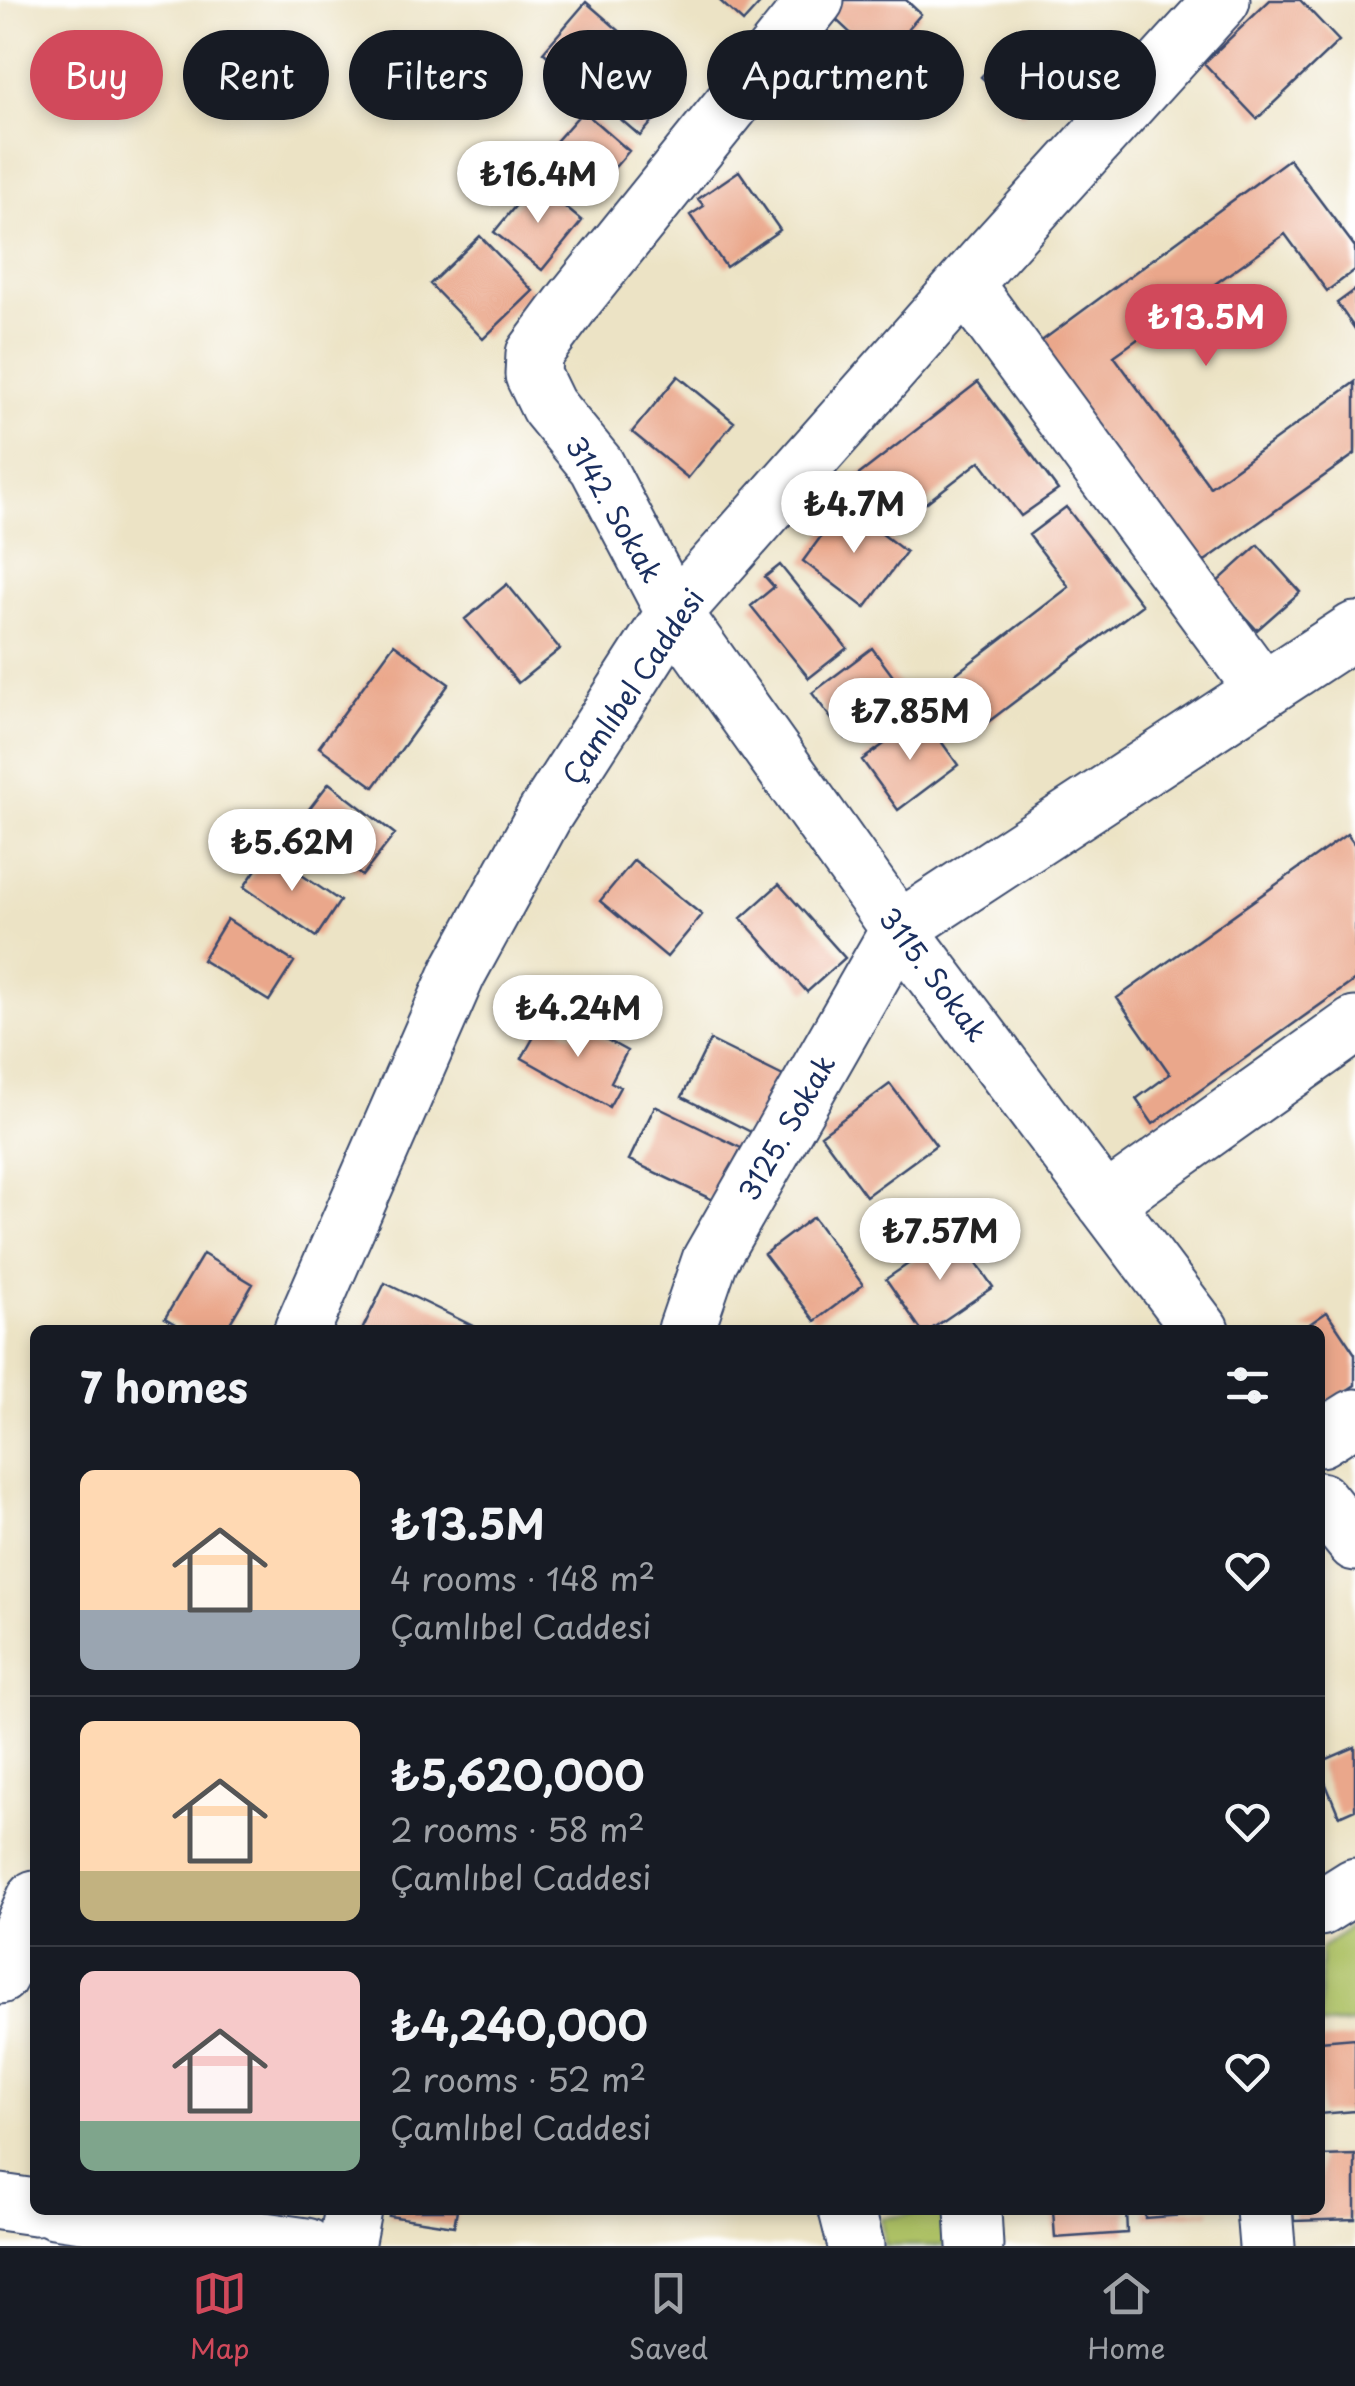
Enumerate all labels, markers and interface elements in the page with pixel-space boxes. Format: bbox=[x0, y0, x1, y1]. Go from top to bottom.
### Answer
chip: Buy bbox=[30, 30, 163, 120]
chip: Rent bbox=[183, 30, 329, 120]
chip: Filters bbox=[349, 30, 523, 120]
chip: New bbox=[543, 30, 687, 120]
chip: Apartment bbox=[707, 30, 964, 120]
chip: House bbox=[984, 30, 1156, 120]
pin: ₺16.4M bbox=[457, 141, 619, 226]
text: ₺16.4M bbox=[479, 149, 597, 197]
pin: ₺13.5M bbox=[1125, 284, 1287, 369]
text: ₺13.5M bbox=[1147, 292, 1265, 340]
street label: 3142. Sokak bbox=[556, 428, 674, 590]
pin: ₺4.7M bbox=[784, 471, 924, 556]
text: ₺4.7M bbox=[803, 479, 905, 527]
street label: Çamlıbel Caddesi bbox=[550, 579, 714, 793]
pin: ₺7.85M bbox=[829, 678, 991, 763]
text: ₺7.85M bbox=[850, 686, 970, 734]
pin: ₺5.62M bbox=[211, 809, 373, 894]
text: ₺5.62M bbox=[230, 817, 354, 865]
street label: 3115. Sokak bbox=[869, 898, 999, 1050]
pin: ₺4.24M bbox=[497, 975, 659, 1060]
text: ₺4.24M bbox=[515, 983, 641, 1031]
street label: 3125. Sokak bbox=[727, 1046, 845, 1208]
pin: ₺7.57M bbox=[859, 1198, 1021, 1283]
text: ₺7.57M bbox=[882, 1206, 998, 1254]
text: 7 homes bbox=[80, 1354, 248, 1417]
icon: filters bbox=[1220, 1358, 1275, 1413]
text: ₺13.5M bbox=[390, 1491, 545, 1554]
icon: home bbox=[160, 1510, 280, 1630]
icon: heart bbox=[1220, 1543, 1275, 1598]
text: 4 rooms · 148 m² bbox=[390, 1554, 655, 1602]
text: Çamlıbel Caddesi bbox=[390, 1602, 651, 1650]
text: ₺5,620,000 bbox=[390, 1742, 645, 1805]
icon: home bbox=[160, 1761, 280, 1881]
icon: heart bbox=[1220, 1794, 1275, 1849]
text: 2 rooms · 58 m² bbox=[390, 1805, 645, 1853]
text: Çamlıbel Caddesi bbox=[390, 1853, 651, 1901]
text: ₺4,240,000 bbox=[390, 1992, 648, 2055]
icon: home bbox=[160, 2011, 280, 2131]
icon: heart bbox=[1220, 2044, 1275, 2099]
text: 2 rooms · 52 m² bbox=[390, 2055, 646, 2103]
text: Çamlıbel Caddesi bbox=[390, 2103, 651, 2151]
tab: Map bbox=[190, 2266, 249, 2369]
tab: Saved bbox=[629, 2266, 708, 2369]
tab: Home bbox=[1087, 2266, 1165, 2369]

